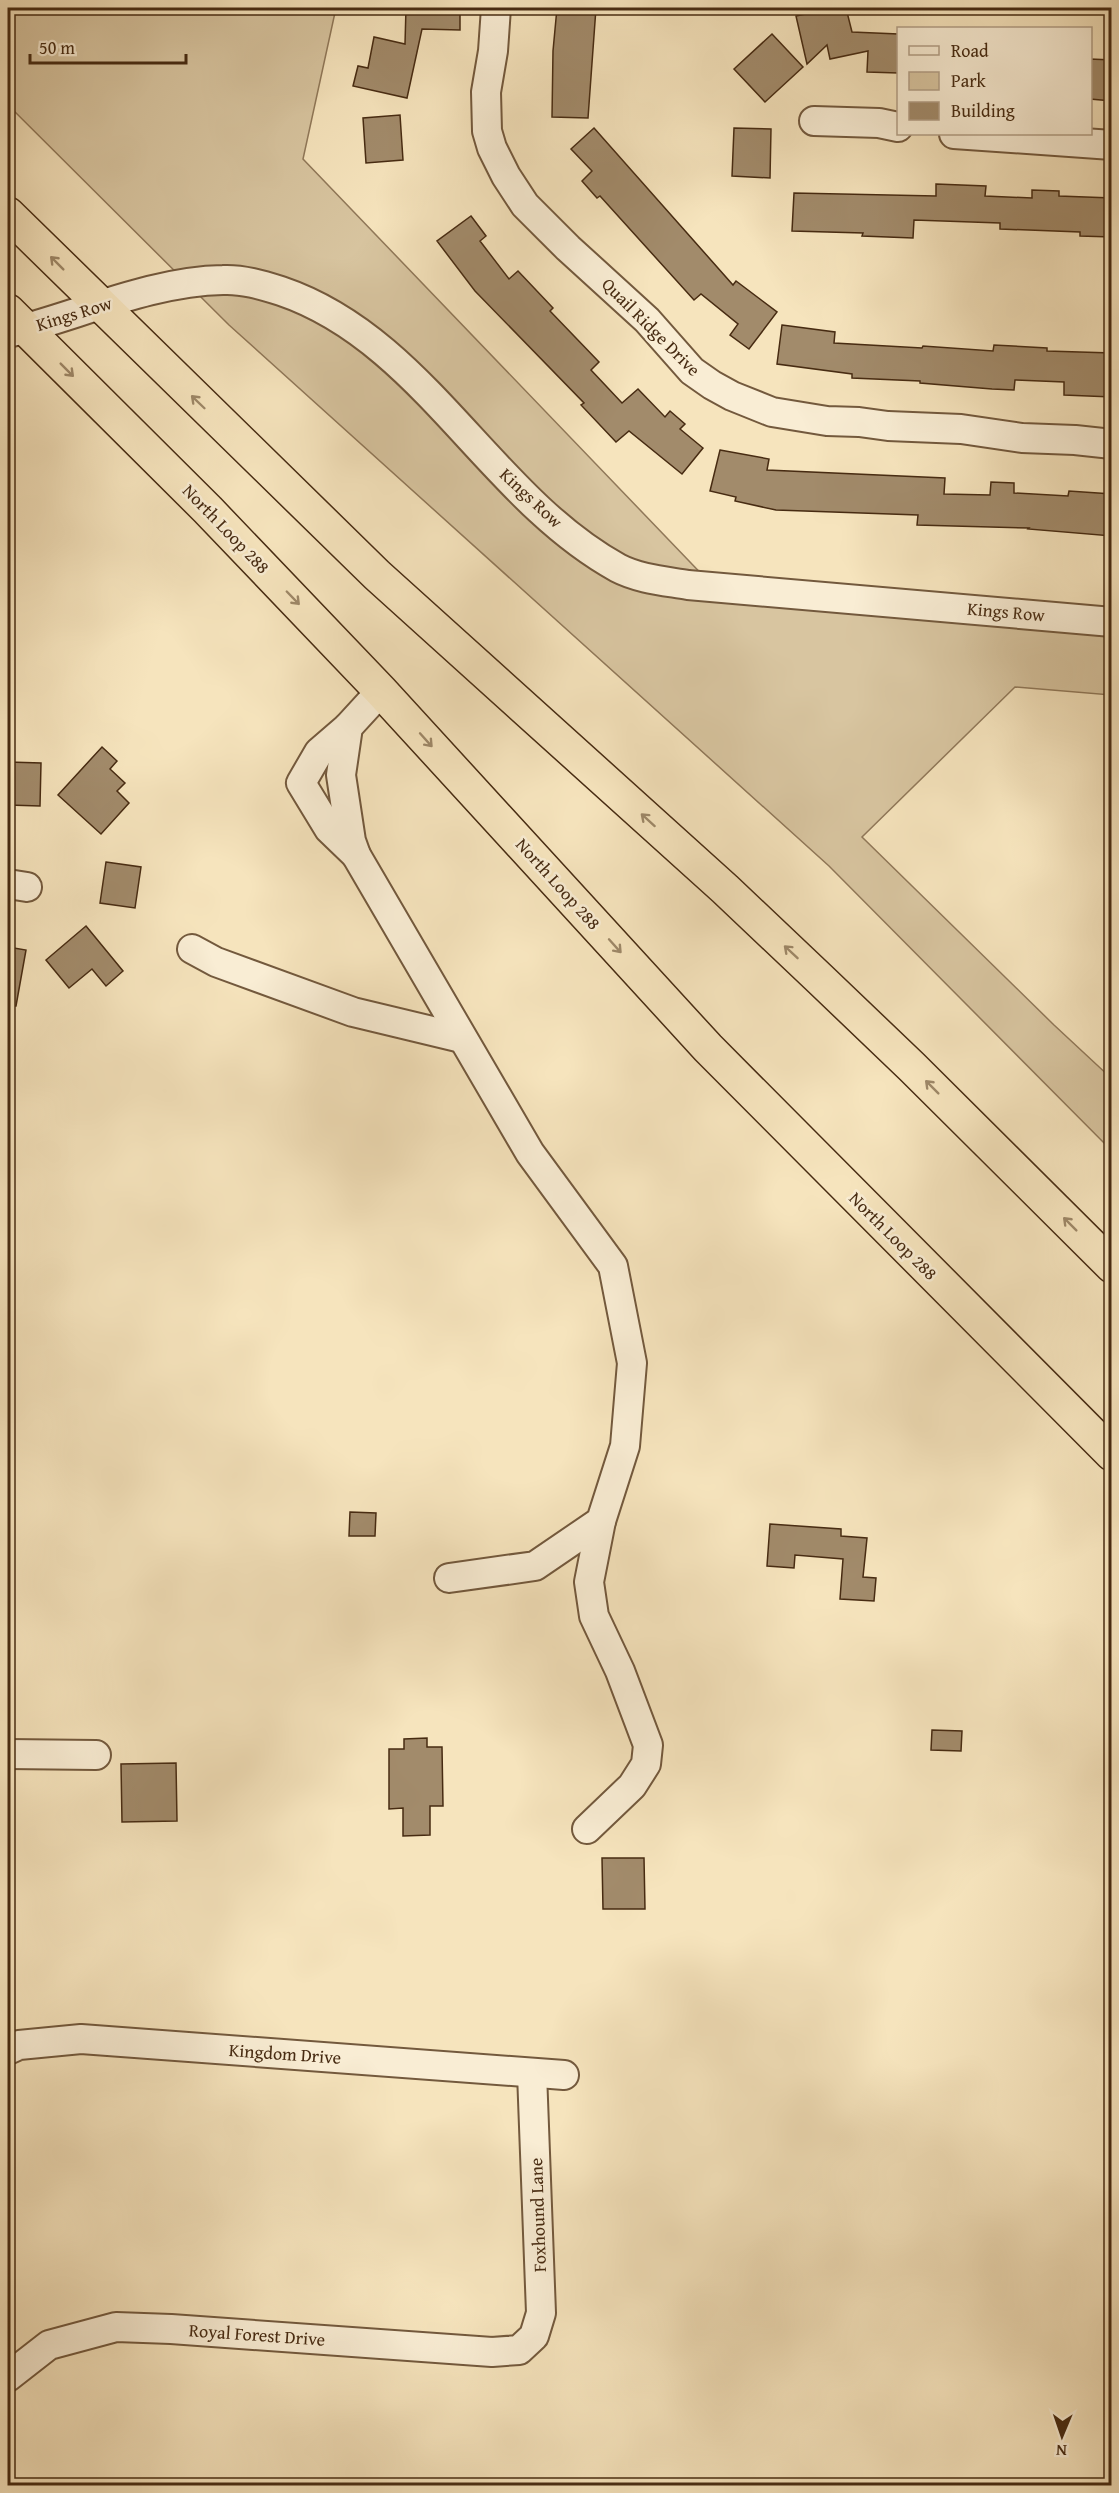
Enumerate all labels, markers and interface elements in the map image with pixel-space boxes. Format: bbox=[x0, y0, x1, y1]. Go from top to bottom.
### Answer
scale bar bbox=[30, 27, 186, 65]
legend bbox=[897, 27, 1092, 135]
text: 50 m bbox=[39, 34, 75, 61]
text: Road bbox=[951, 37, 989, 64]
text: Park bbox=[951, 67, 987, 94]
text: Building bbox=[951, 97, 1015, 124]
one-way arrow bbox=[50, 256, 65, 271]
street label: Quail Ridge Drive bbox=[596, 271, 707, 382]
street label: Kings Row bbox=[33, 289, 115, 338]
one-way arrow bbox=[60, 362, 75, 377]
one-way arrow bbox=[191, 394, 206, 409]
street label: Kings Row bbox=[494, 461, 569, 534]
street label: North Loop 288 bbox=[176, 478, 276, 580]
one-way arrow bbox=[285, 591, 300, 606]
street label: Kings Row bbox=[966, 595, 1046, 628]
one-way arrow bbox=[419, 733, 433, 748]
one-way arrow bbox=[640, 813, 655, 827]
street label: North Loop 288 bbox=[510, 832, 607, 936]
one-way arrow bbox=[608, 939, 622, 954]
one-way arrow bbox=[784, 945, 799, 959]
one-way arrow bbox=[925, 1079, 939, 1094]
street label: North Loop 288 bbox=[843, 1185, 944, 1286]
one-way arrow bbox=[1063, 1217, 1078, 1232]
street label: Kingdom Drive bbox=[228, 2036, 342, 2071]
street label: Foxhound Lane bbox=[522, 2157, 553, 2273]
street label: Royal Forest Drive bbox=[188, 2316, 326, 2353]
north arrow bbox=[1032, 2406, 1092, 2466]
text: N bbox=[1055, 2439, 1067, 2463]

